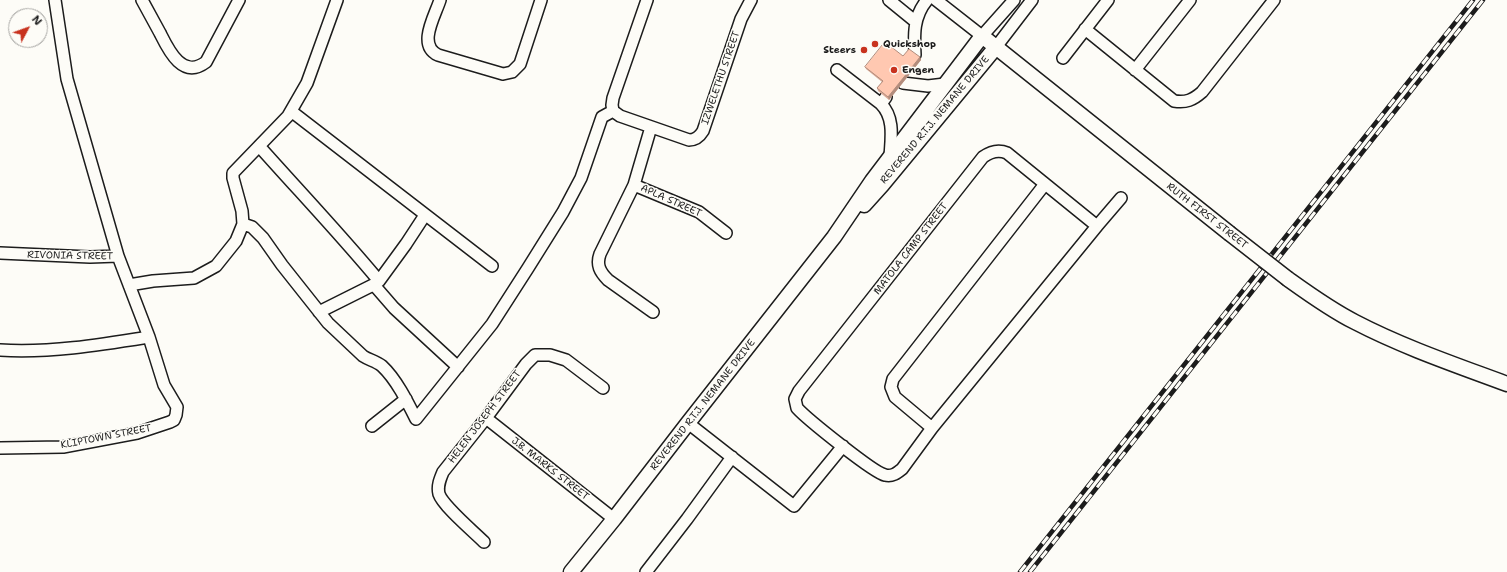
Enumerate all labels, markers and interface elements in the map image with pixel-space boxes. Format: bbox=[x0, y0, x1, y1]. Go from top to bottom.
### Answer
north arrow bbox=[8, 8, 48, 48]
text: N bbox=[28, 12, 45, 29]
street label: IZWELETHU STREET bbox=[699, 30, 743, 126]
place label: Quickshop bbox=[883, 38, 936, 50]
marker: Quickshop bbox=[870, 39, 880, 49]
place label: Steers bbox=[823, 44, 856, 56]
marker: Steers bbox=[859, 45, 869, 55]
street label: REVEREND R.T.J. NEMANE DRIVE bbox=[878, 54, 992, 186]
place label: Engen bbox=[902, 64, 934, 76]
marker: Engen bbox=[889, 65, 899, 75]
street label: RUTH FIRST STREET bbox=[1164, 181, 1250, 251]
street label: APLA STREET bbox=[639, 182, 703, 220]
street label: MATOLA CAMP STREET bbox=[871, 201, 951, 297]
street label: RIVONIA STREET bbox=[27, 249, 113, 263]
street label: REVEREND R.T.J. NEMANE DRIVE bbox=[648, 337, 758, 473]
street label: HELEN JOSEPH STREET bbox=[446, 368, 524, 466]
street label: KLIPTOWN STREET bbox=[60, 422, 152, 452]
street label: J.B. MARKS STREET bbox=[509, 435, 591, 503]

